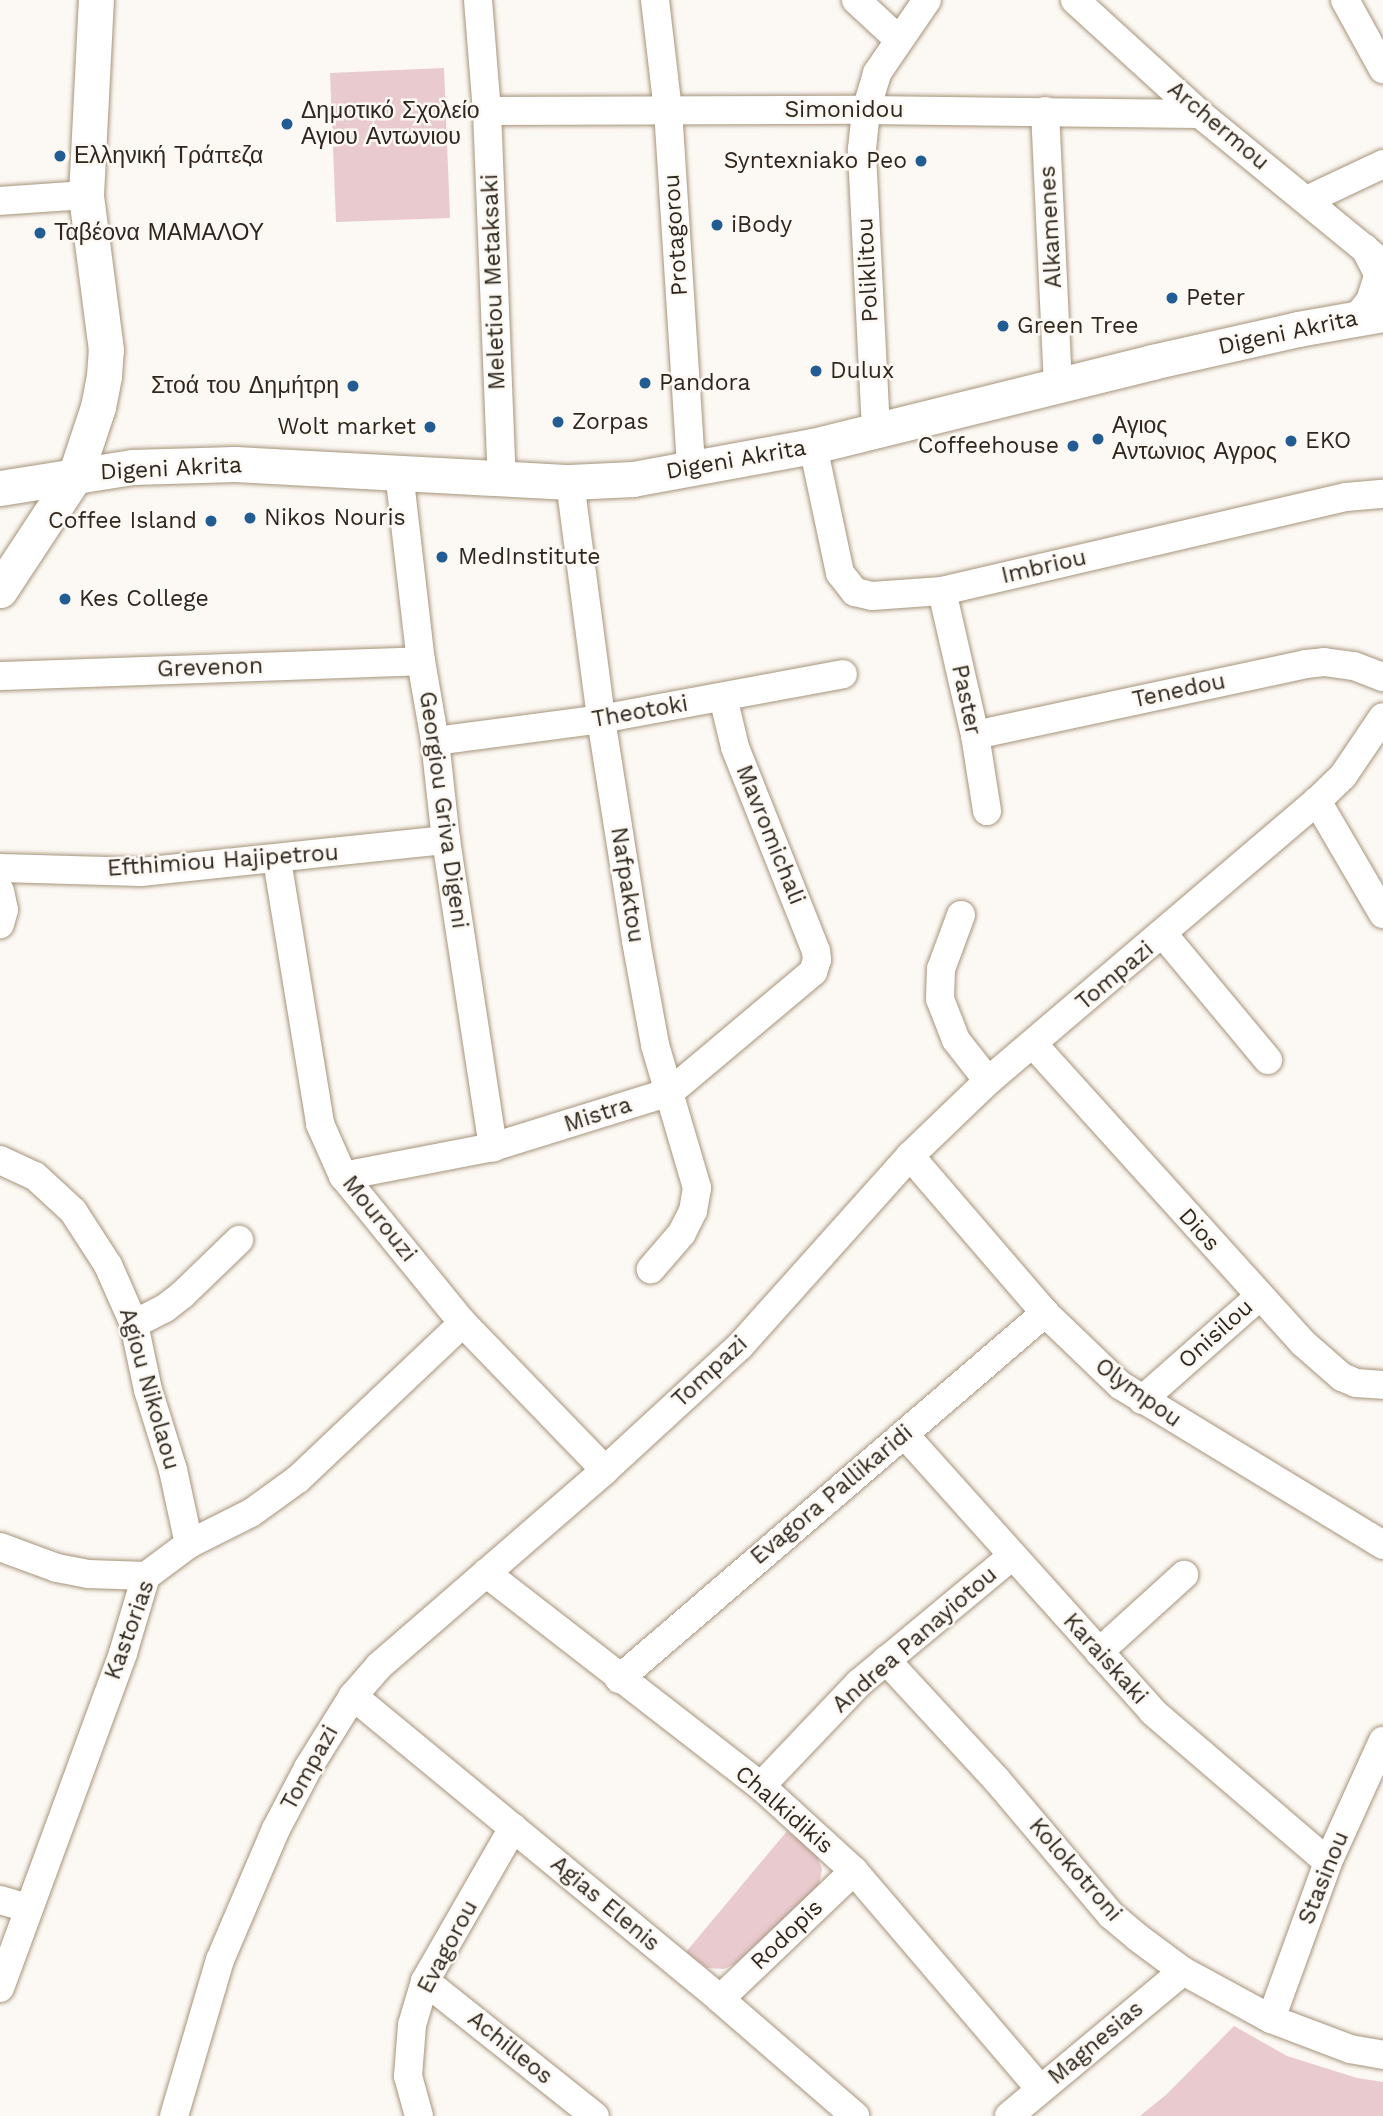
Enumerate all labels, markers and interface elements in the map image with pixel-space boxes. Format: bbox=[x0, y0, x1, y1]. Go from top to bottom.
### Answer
street label: Archermou bbox=[1162, 76, 1274, 176]
street label: Simonidou bbox=[784, 96, 904, 124]
place label: Δημοτικό Σχολείο Αγιου Αντωνιου bbox=[301, 97, 480, 151]
marker: Δημοτικό Σχολείο Αγιου Αντωνιου bbox=[279, 116, 295, 132]
place label: Ελληνική Τράπεζα bbox=[74, 142, 263, 170]
place label: Syntexniako Peo bbox=[724, 147, 907, 175]
marker: Ελληνική Τράπεζα bbox=[52, 148, 68, 164]
marker: Syntexniako Peo bbox=[913, 153, 929, 169]
street label: Alkamenes bbox=[1034, 165, 1068, 289]
street label: Meletiou Metaksaki bbox=[476, 173, 512, 391]
street label: Protagorou bbox=[658, 173, 694, 297]
place label: iBody bbox=[731, 211, 792, 239]
marker: iBody bbox=[709, 217, 725, 233]
street label: Poliklitou bbox=[851, 217, 885, 323]
place label: Ταβέονα ΜΑΜΑΛΟΥ bbox=[54, 219, 264, 247]
marker: Ταβέονα ΜΑΜΑΛΟΥ bbox=[32, 225, 48, 241]
place label: Peter bbox=[1186, 284, 1245, 312]
marker: Peter bbox=[1164, 290, 1180, 306]
street label: Digeni Akrita bbox=[1215, 305, 1361, 361]
place label: Green Tree bbox=[1017, 312, 1139, 340]
marker: Green Tree bbox=[995, 318, 1011, 334]
place label: Dulux bbox=[830, 357, 894, 385]
marker: Dulux bbox=[808, 363, 824, 379]
place label: Pandora bbox=[659, 369, 751, 397]
place label: Στοά του Δημήτρη bbox=[151, 372, 339, 400]
marker: Pandora bbox=[637, 375, 653, 391]
marker: Στοά του Δημήτρη bbox=[345, 378, 361, 394]
place label: Zorpas bbox=[572, 408, 649, 436]
place label: Αγιος Αντωνιος Αγρος bbox=[1112, 412, 1277, 466]
place label: Wolt market bbox=[277, 413, 416, 441]
marker: Zorpas bbox=[550, 414, 566, 430]
marker: Wolt market bbox=[422, 419, 438, 435]
place label: EKO bbox=[1305, 427, 1351, 455]
marker: Αγιος Αντωνιος Αγρος bbox=[1090, 431, 1106, 447]
place label: Coffeehouse bbox=[918, 432, 1059, 460]
marker: EKO bbox=[1283, 433, 1299, 449]
street label: Digeni Akrita bbox=[663, 434, 809, 486]
marker: Coffeehouse bbox=[1065, 438, 1081, 454]
street label: Digeni Akrita bbox=[99, 451, 243, 487]
place label: Nikos Nouris bbox=[264, 504, 406, 532]
place label: Coffee Island bbox=[48, 507, 197, 535]
marker: Nikos Nouris bbox=[242, 510, 258, 526]
marker: Coffee Island bbox=[203, 513, 219, 529]
place label: MedInstitute bbox=[458, 543, 601, 571]
street label: Imbriou bbox=[999, 544, 1089, 590]
marker: MedInstitute bbox=[432, 547, 452, 567]
place label: Kes College bbox=[79, 585, 209, 613]
marker: Kes College bbox=[57, 591, 73, 607]
street label: Grevenon bbox=[156, 652, 264, 684]
street label: Paster bbox=[945, 662, 987, 738]
street label: Tenedou bbox=[1130, 668, 1228, 714]
street label: Georgiou Griva Digeni bbox=[413, 689, 473, 931]
street label: Theotoki bbox=[590, 690, 690, 734]
street label: Mavromichali bbox=[729, 761, 811, 909]
street label: Nafpaktou bbox=[604, 825, 650, 945]
street label: Efthimiou Hajipetrou bbox=[106, 839, 340, 883]
street label: Tompazi bbox=[1071, 936, 1159, 1016]
street label: Mistra bbox=[561, 1091, 635, 1139]
street label: Mourouzi bbox=[336, 1170, 422, 1268]
street label: Dios bbox=[1173, 1203, 1225, 1257]
street label: Onisilou bbox=[1173, 1293, 1259, 1375]
street label: Agiou Nikolaou bbox=[113, 1305, 185, 1473]
street label: Tompazi bbox=[667, 1330, 753, 1414]
street label: Olympou bbox=[1089, 1352, 1187, 1434]
street label: Evagora Pallikaridi bbox=[745, 1419, 919, 1571]
street label: Andrea Panayiotou bbox=[827, 1561, 1003, 1719]
street label: Kastorias bbox=[99, 1576, 161, 1684]
street label: Karaiskaki bbox=[1057, 1608, 1153, 1710]
street label: Tompazi bbox=[275, 1721, 345, 1815]
street label: Chalkidikis bbox=[729, 1760, 839, 1860]
street label: Kolokotroni bbox=[1023, 1813, 1127, 1927]
street label: Stasinou bbox=[1293, 1827, 1355, 1929]
street label: Agias Elenis bbox=[545, 1850, 665, 1958]
street label: Rodopis bbox=[745, 1894, 829, 1976]
street label: Evagorou bbox=[412, 1896, 484, 1998]
street label: Magnesias bbox=[1043, 1995, 1149, 2091]
street label: Achilleos bbox=[462, 2005, 558, 2091]

